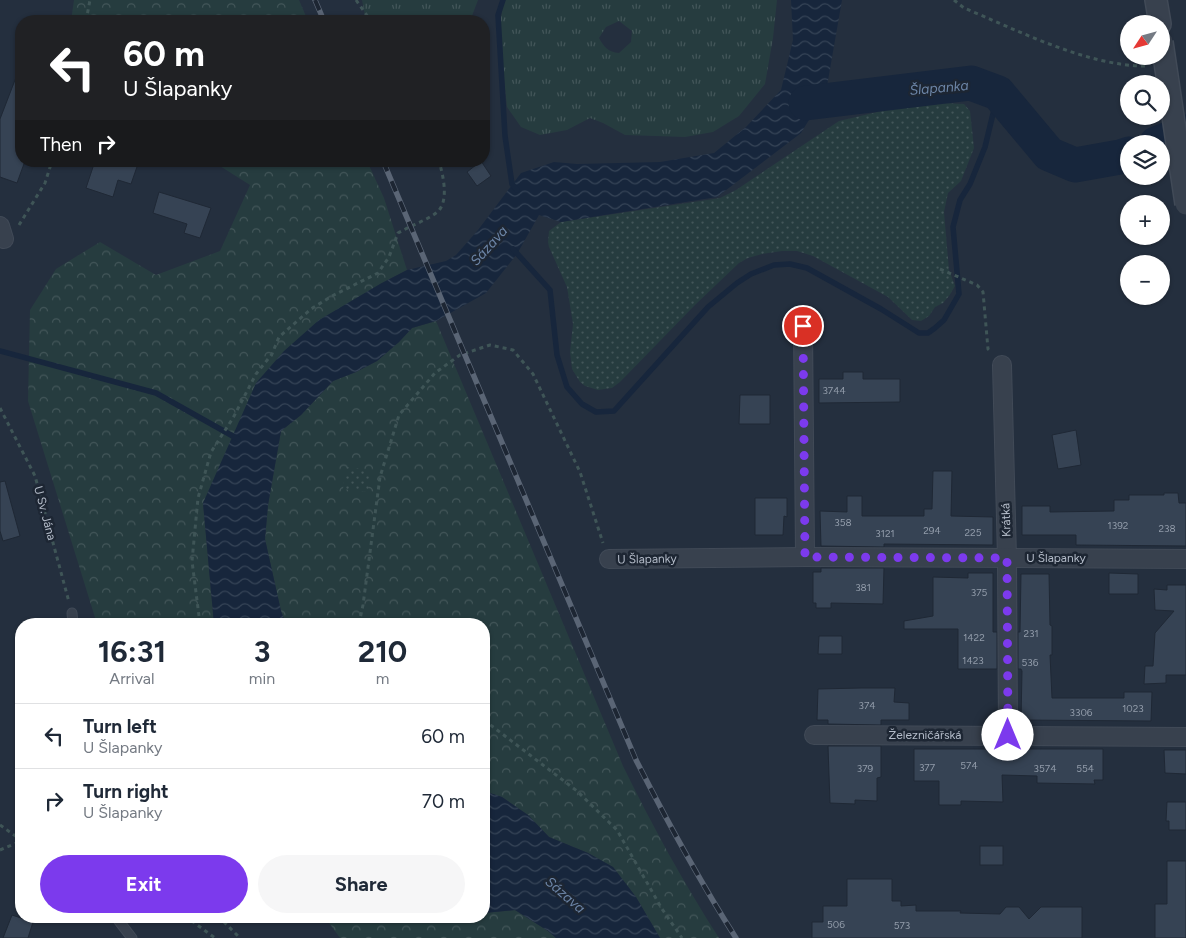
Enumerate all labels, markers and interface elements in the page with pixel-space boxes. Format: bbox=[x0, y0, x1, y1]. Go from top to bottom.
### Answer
north arrow bbox=[1120, 15, 1170, 65]
map controls bbox=[1120, 15, 1170, 305]
text: 60 m bbox=[123, 33, 205, 75]
icon: left bbox=[40, 35, 105, 100]
text: U Šlapanky bbox=[123, 75, 232, 102]
button: search bbox=[1120, 75, 1170, 125]
water label: Šlapanka bbox=[909, 77, 969, 99]
icon: right bbox=[92, 130, 120, 158]
text: Then bbox=[40, 133, 82, 156]
button: layers bbox=[1120, 135, 1170, 185]
button: + bbox=[1120, 195, 1170, 245]
water label: Sázava bbox=[467, 223, 511, 269]
button: − bbox=[1120, 255, 1170, 305]
pin bbox=[782, 305, 824, 347]
icon: arrive bbox=[789, 312, 817, 340]
house number: 3744 bbox=[822, 384, 846, 397]
street label: U Sv. Jána bbox=[31, 484, 59, 542]
street label: Krátká bbox=[998, 503, 1014, 537]
house number: 358 bbox=[834, 516, 852, 529]
house number: 1392 bbox=[1108, 519, 1128, 532]
house number: 238 bbox=[1158, 522, 1176, 535]
house number: 294 bbox=[923, 524, 941, 537]
house number: 225 bbox=[965, 526, 982, 539]
house number: 3121 bbox=[875, 527, 895, 540]
street label: U Šlapanky bbox=[617, 551, 678, 567]
street label: U Šlapanky bbox=[1026, 551, 1086, 565]
house number: 381 bbox=[855, 581, 871, 594]
house number: 375 bbox=[971, 586, 988, 599]
house number: 231 bbox=[1023, 627, 1039, 640]
house number: 1422 bbox=[963, 631, 985, 644]
text: 16:31 bbox=[98, 633, 166, 670]
text: 3 bbox=[254, 633, 270, 670]
text: 210 bbox=[358, 633, 407, 670]
house number: 1423 bbox=[962, 654, 984, 667]
house number: 536 bbox=[1022, 656, 1039, 669]
text: Arrival bbox=[109, 669, 155, 688]
text: min bbox=[249, 669, 275, 688]
text: m bbox=[376, 669, 389, 688]
house number: 374 bbox=[858, 699, 876, 712]
house number: 1023 bbox=[1122, 702, 1144, 715]
house number: 3306 bbox=[1070, 706, 1093, 719]
position arrow bbox=[981, 708, 1033, 760]
text: Turn left bbox=[83, 715, 157, 738]
icon: left bbox=[40, 722, 68, 750]
text: 60 m bbox=[421, 725, 465, 748]
street label: Železničářská bbox=[889, 728, 961, 742]
text: U Šlapanky bbox=[83, 738, 163, 757]
house number: 574 bbox=[960, 759, 978, 772]
house number: 377 bbox=[919, 761, 936, 774]
house number: 379 bbox=[857, 762, 874, 775]
house number: 3574 bbox=[1034, 762, 1056, 775]
house number: 554 bbox=[1076, 762, 1094, 775]
text: Turn right bbox=[83, 780, 169, 803]
icon: right bbox=[40, 787, 68, 815]
text: 70 m bbox=[422, 790, 465, 813]
text: U Šlapanky bbox=[83, 803, 163, 822]
button: Exit bbox=[40, 855, 248, 913]
button: Share bbox=[258, 855, 465, 913]
water label: Sázava bbox=[542, 873, 588, 917]
house number: 506 bbox=[827, 918, 845, 931]
house number: 573 bbox=[894, 919, 910, 932]

